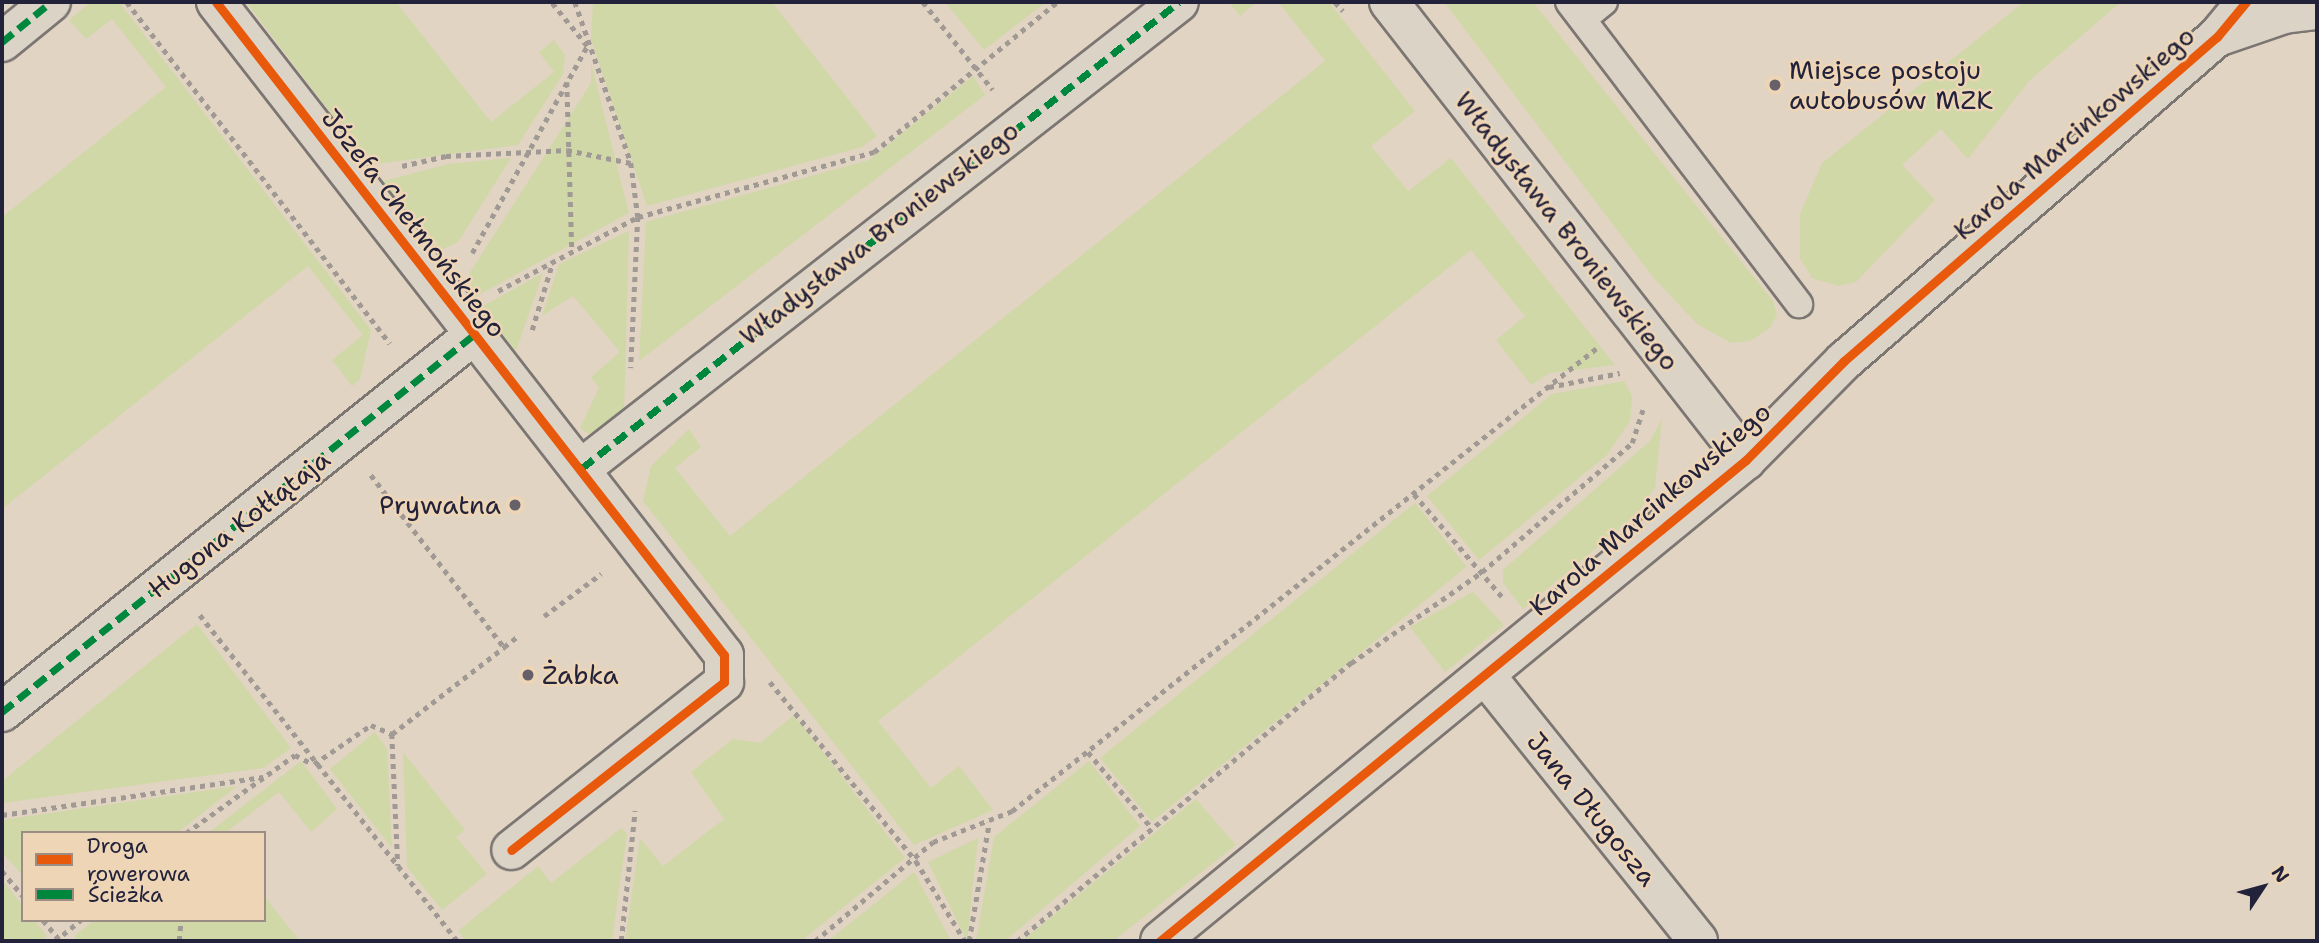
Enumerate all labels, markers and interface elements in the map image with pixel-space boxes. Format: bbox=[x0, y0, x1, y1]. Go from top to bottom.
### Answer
street label: Karola Marcinkowskiego bbox=[1947, 20, 2201, 246]
place label: Miejsce postoju autobusów MZK bbox=[1789, 54, 1993, 116]
marker: Miejsce postoju autobusów MZK bbox=[1767, 77, 1783, 93]
street label: Władysława Broniewskiego bbox=[1448, 85, 1686, 377]
street label: Józefa Chełmońskiego bbox=[315, 102, 513, 344]
street label: Władysława Broniewskiego bbox=[733, 114, 1025, 352]
street label: Karola Marcinkowskiego bbox=[1523, 396, 1777, 622]
street label: Hugona Kołłątaja bbox=[142, 443, 336, 605]
place label: Prywatna bbox=[379, 489, 501, 521]
marker: Prywatna bbox=[507, 497, 523, 513]
place label: Żabka bbox=[542, 659, 619, 691]
marker: Żabka bbox=[520, 667, 536, 683]
street label: Jana Długosza bbox=[1520, 726, 1664, 892]
legend bbox=[21, 831, 266, 922]
text: Droga rowerowa bbox=[87, 832, 190, 888]
north arrow bbox=[2228, 852, 2298, 922]
text: N bbox=[2266, 861, 2295, 888]
text: Ścieżka bbox=[88, 881, 163, 909]

